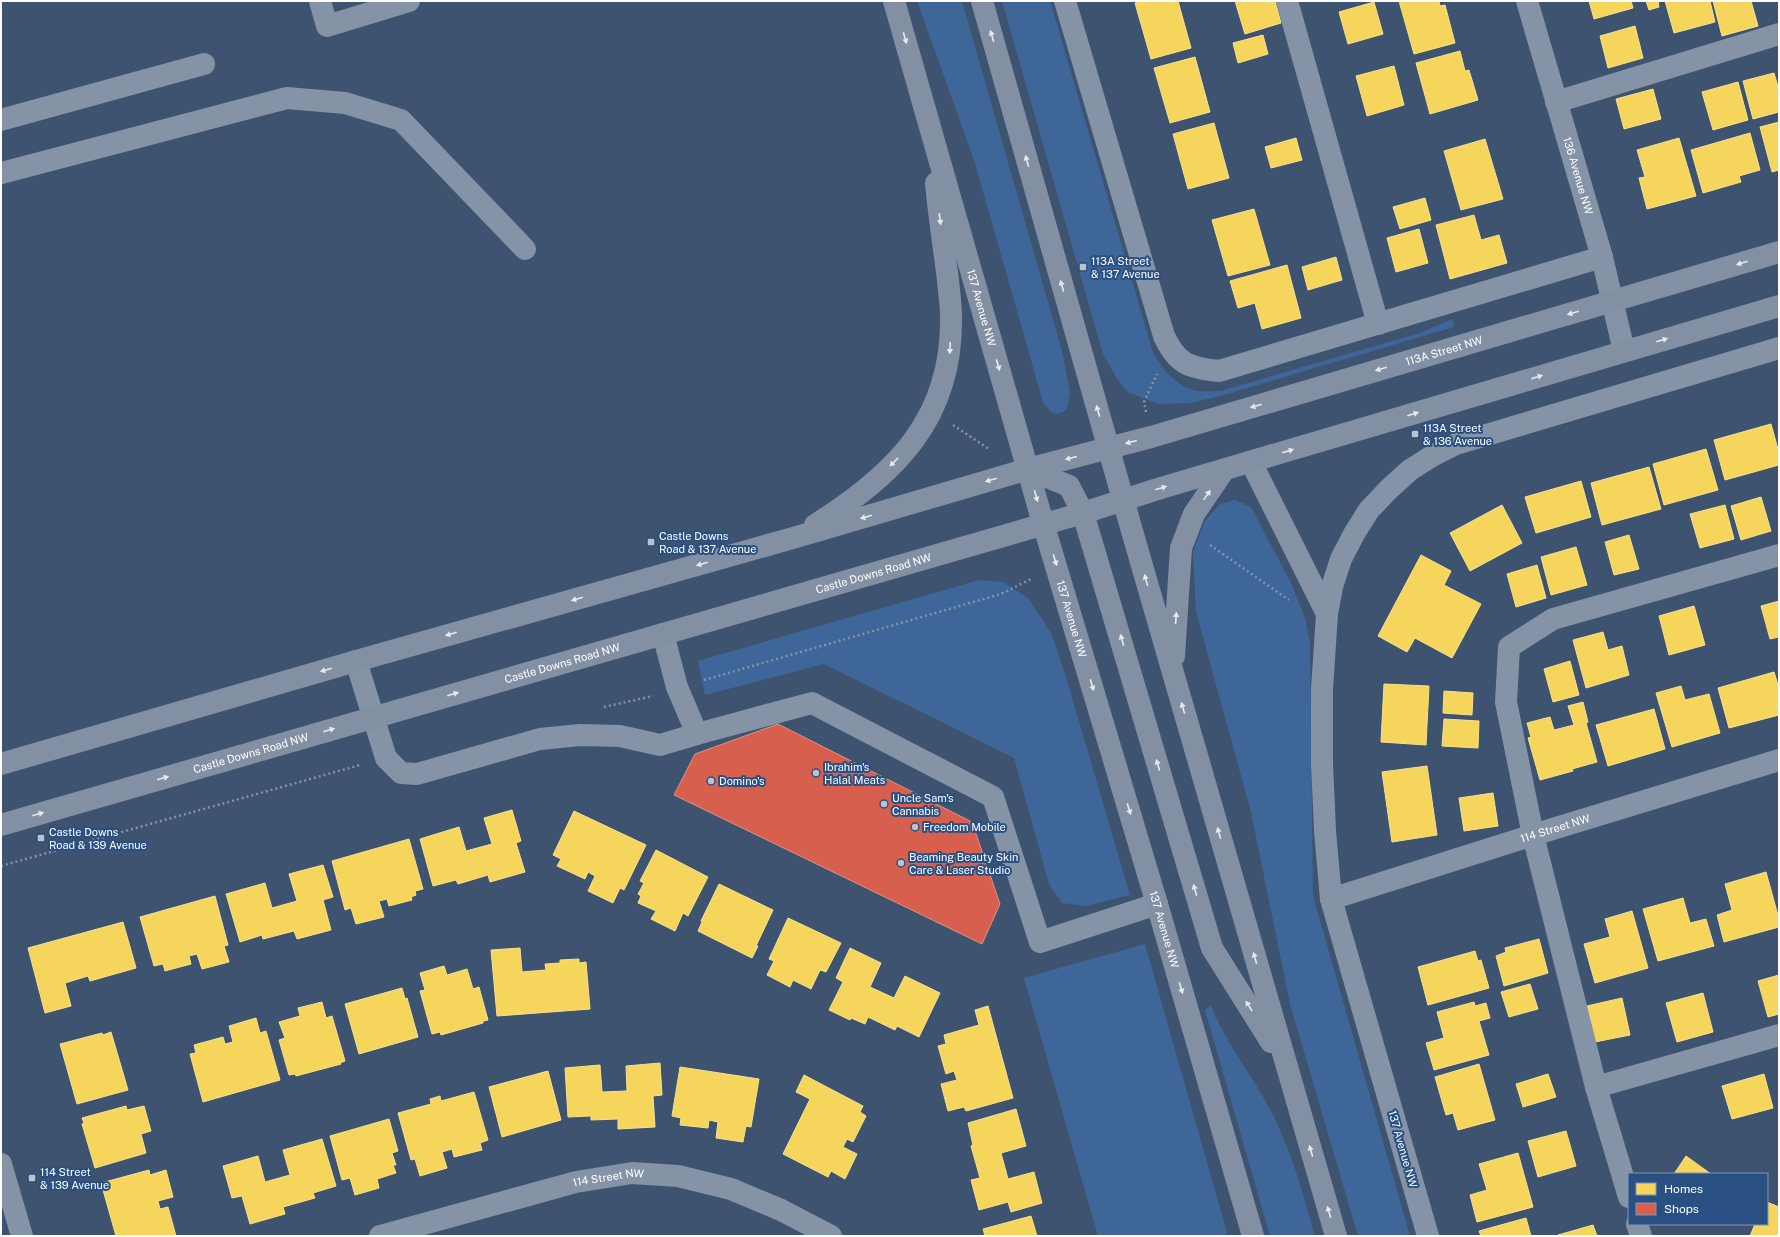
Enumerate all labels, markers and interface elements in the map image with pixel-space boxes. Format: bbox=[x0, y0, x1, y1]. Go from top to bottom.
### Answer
one-way arrow bbox=[989, 29, 995, 41]
one-way arrow bbox=[902, 33, 908, 45]
street label: 136 Avenue NW bbox=[1561, 136, 1595, 216]
one-way arrow bbox=[1024, 154, 1030, 166]
one-way arrow bbox=[937, 213, 943, 225]
place label: 113A Street & 137 Avenue bbox=[1091, 255, 1160, 280]
one-way arrow bbox=[1735, 260, 1747, 266]
marker: 113A Street & 137 Avenue bbox=[1078, 262, 1088, 272]
street label: 137 Avenue NW bbox=[965, 268, 998, 348]
one-way arrow bbox=[1059, 279, 1065, 292]
one-way arrow bbox=[1567, 310, 1579, 316]
street label: 113A Street NW bbox=[1404, 334, 1484, 368]
one-way arrow bbox=[1656, 337, 1668, 343]
one-way arrow bbox=[947, 342, 953, 355]
one-way arrow bbox=[995, 359, 1001, 371]
one-way arrow bbox=[1375, 366, 1387, 372]
one-way arrow bbox=[1532, 374, 1544, 380]
one-way arrow bbox=[1250, 403, 1262, 409]
one-way arrow bbox=[1095, 405, 1101, 417]
one-way arrow bbox=[1407, 411, 1419, 417]
place label: 113A Street & 136 Avenue bbox=[1423, 422, 1492, 447]
marker: 113A Street & 136 Avenue bbox=[1410, 429, 1420, 439]
one-way arrow bbox=[1125, 439, 1137, 445]
one-way arrow bbox=[1282, 448, 1294, 454]
one-way arrow bbox=[1065, 455, 1077, 461]
one-way arrow bbox=[889, 457, 899, 467]
one-way arrow bbox=[985, 477, 997, 483]
one-way arrow bbox=[1155, 485, 1167, 491]
one-way arrow bbox=[1203, 489, 1211, 500]
one-way arrow bbox=[1033, 490, 1039, 502]
one-way arrow bbox=[860, 514, 872, 520]
place label: Castle Downs Road & 137 Avenue bbox=[659, 530, 756, 555]
marker: Castle Downs Road & 137 Avenue bbox=[646, 537, 656, 547]
street label: Castle Downs Road NW bbox=[814, 551, 933, 596]
one-way arrow bbox=[1052, 555, 1058, 567]
one-way arrow bbox=[696, 561, 708, 567]
one-way arrow bbox=[1143, 573, 1149, 585]
street label: 137 Avenue NW bbox=[1055, 579, 1089, 659]
one-way arrow bbox=[570, 596, 582, 602]
one-way arrow bbox=[1173, 612, 1180, 624]
one-way arrow bbox=[445, 631, 457, 637]
one-way arrow bbox=[1119, 634, 1125, 646]
street label: Castle Downs Road NW bbox=[503, 641, 622, 686]
one-way arrow bbox=[320, 667, 332, 673]
one-way arrow bbox=[1089, 679, 1095, 691]
one-way arrow bbox=[448, 691, 460, 697]
one-way arrow bbox=[1180, 702, 1186, 714]
one-way arrow bbox=[323, 727, 335, 733]
street label: Castle Downs Road NW bbox=[192, 730, 310, 775]
one-way arrow bbox=[1155, 759, 1161, 771]
place label: Ibrahim's Halal Meats bbox=[824, 761, 886, 786]
marker: Ibrahim's Halal Meats bbox=[811, 768, 821, 778]
one-way arrow bbox=[158, 775, 170, 781]
place label: Domino's bbox=[719, 775, 765, 787]
marker: Domino's bbox=[706, 776, 716, 786]
place label: Uncle Sam's Cannabis bbox=[892, 792, 954, 817]
marker: Uncle Sam's Cannabis bbox=[879, 799, 889, 809]
one-way arrow bbox=[1126, 804, 1132, 816]
one-way arrow bbox=[33, 811, 45, 817]
street label: 114 Street NW bbox=[1519, 812, 1592, 845]
place label: Freedom Mobile bbox=[923, 821, 1006, 833]
marker: Freedom Mobile bbox=[910, 822, 920, 832]
place label: Castle Downs Road & 139 Avenue bbox=[49, 826, 147, 851]
one-way arrow bbox=[1216, 827, 1222, 839]
marker: Castle Downs Road & 139 Avenue bbox=[36, 833, 46, 843]
place label: Beaming Beauty Skin Care & Laser Studio bbox=[909, 851, 1018, 876]
marker: Beaming Beauty Skin Care & Laser Studio bbox=[896, 858, 906, 868]
one-way arrow bbox=[1192, 883, 1198, 895]
street label: 137 Avenue NW bbox=[1147, 889, 1181, 970]
one-way arrow bbox=[1252, 952, 1258, 964]
one-way arrow bbox=[1178, 982, 1184, 994]
one-way arrow bbox=[1245, 1001, 1253, 1011]
street label: 137 Avenue NW bbox=[1386, 1109, 1420, 1189]
one-way arrow bbox=[1308, 1145, 1314, 1157]
place label: 114 Street & 139 Avenue bbox=[40, 1166, 109, 1191]
street label: 114 Street NW bbox=[571, 1167, 645, 1189]
marker: 114 Street & 139 Avenue bbox=[27, 1173, 37, 1183]
legend bbox=[1628, 1173, 1768, 1225]
text: Homes bbox=[1664, 1182, 1703, 1196]
text: Shops bbox=[1664, 1202, 1699, 1216]
one-way arrow bbox=[1326, 1206, 1332, 1218]

